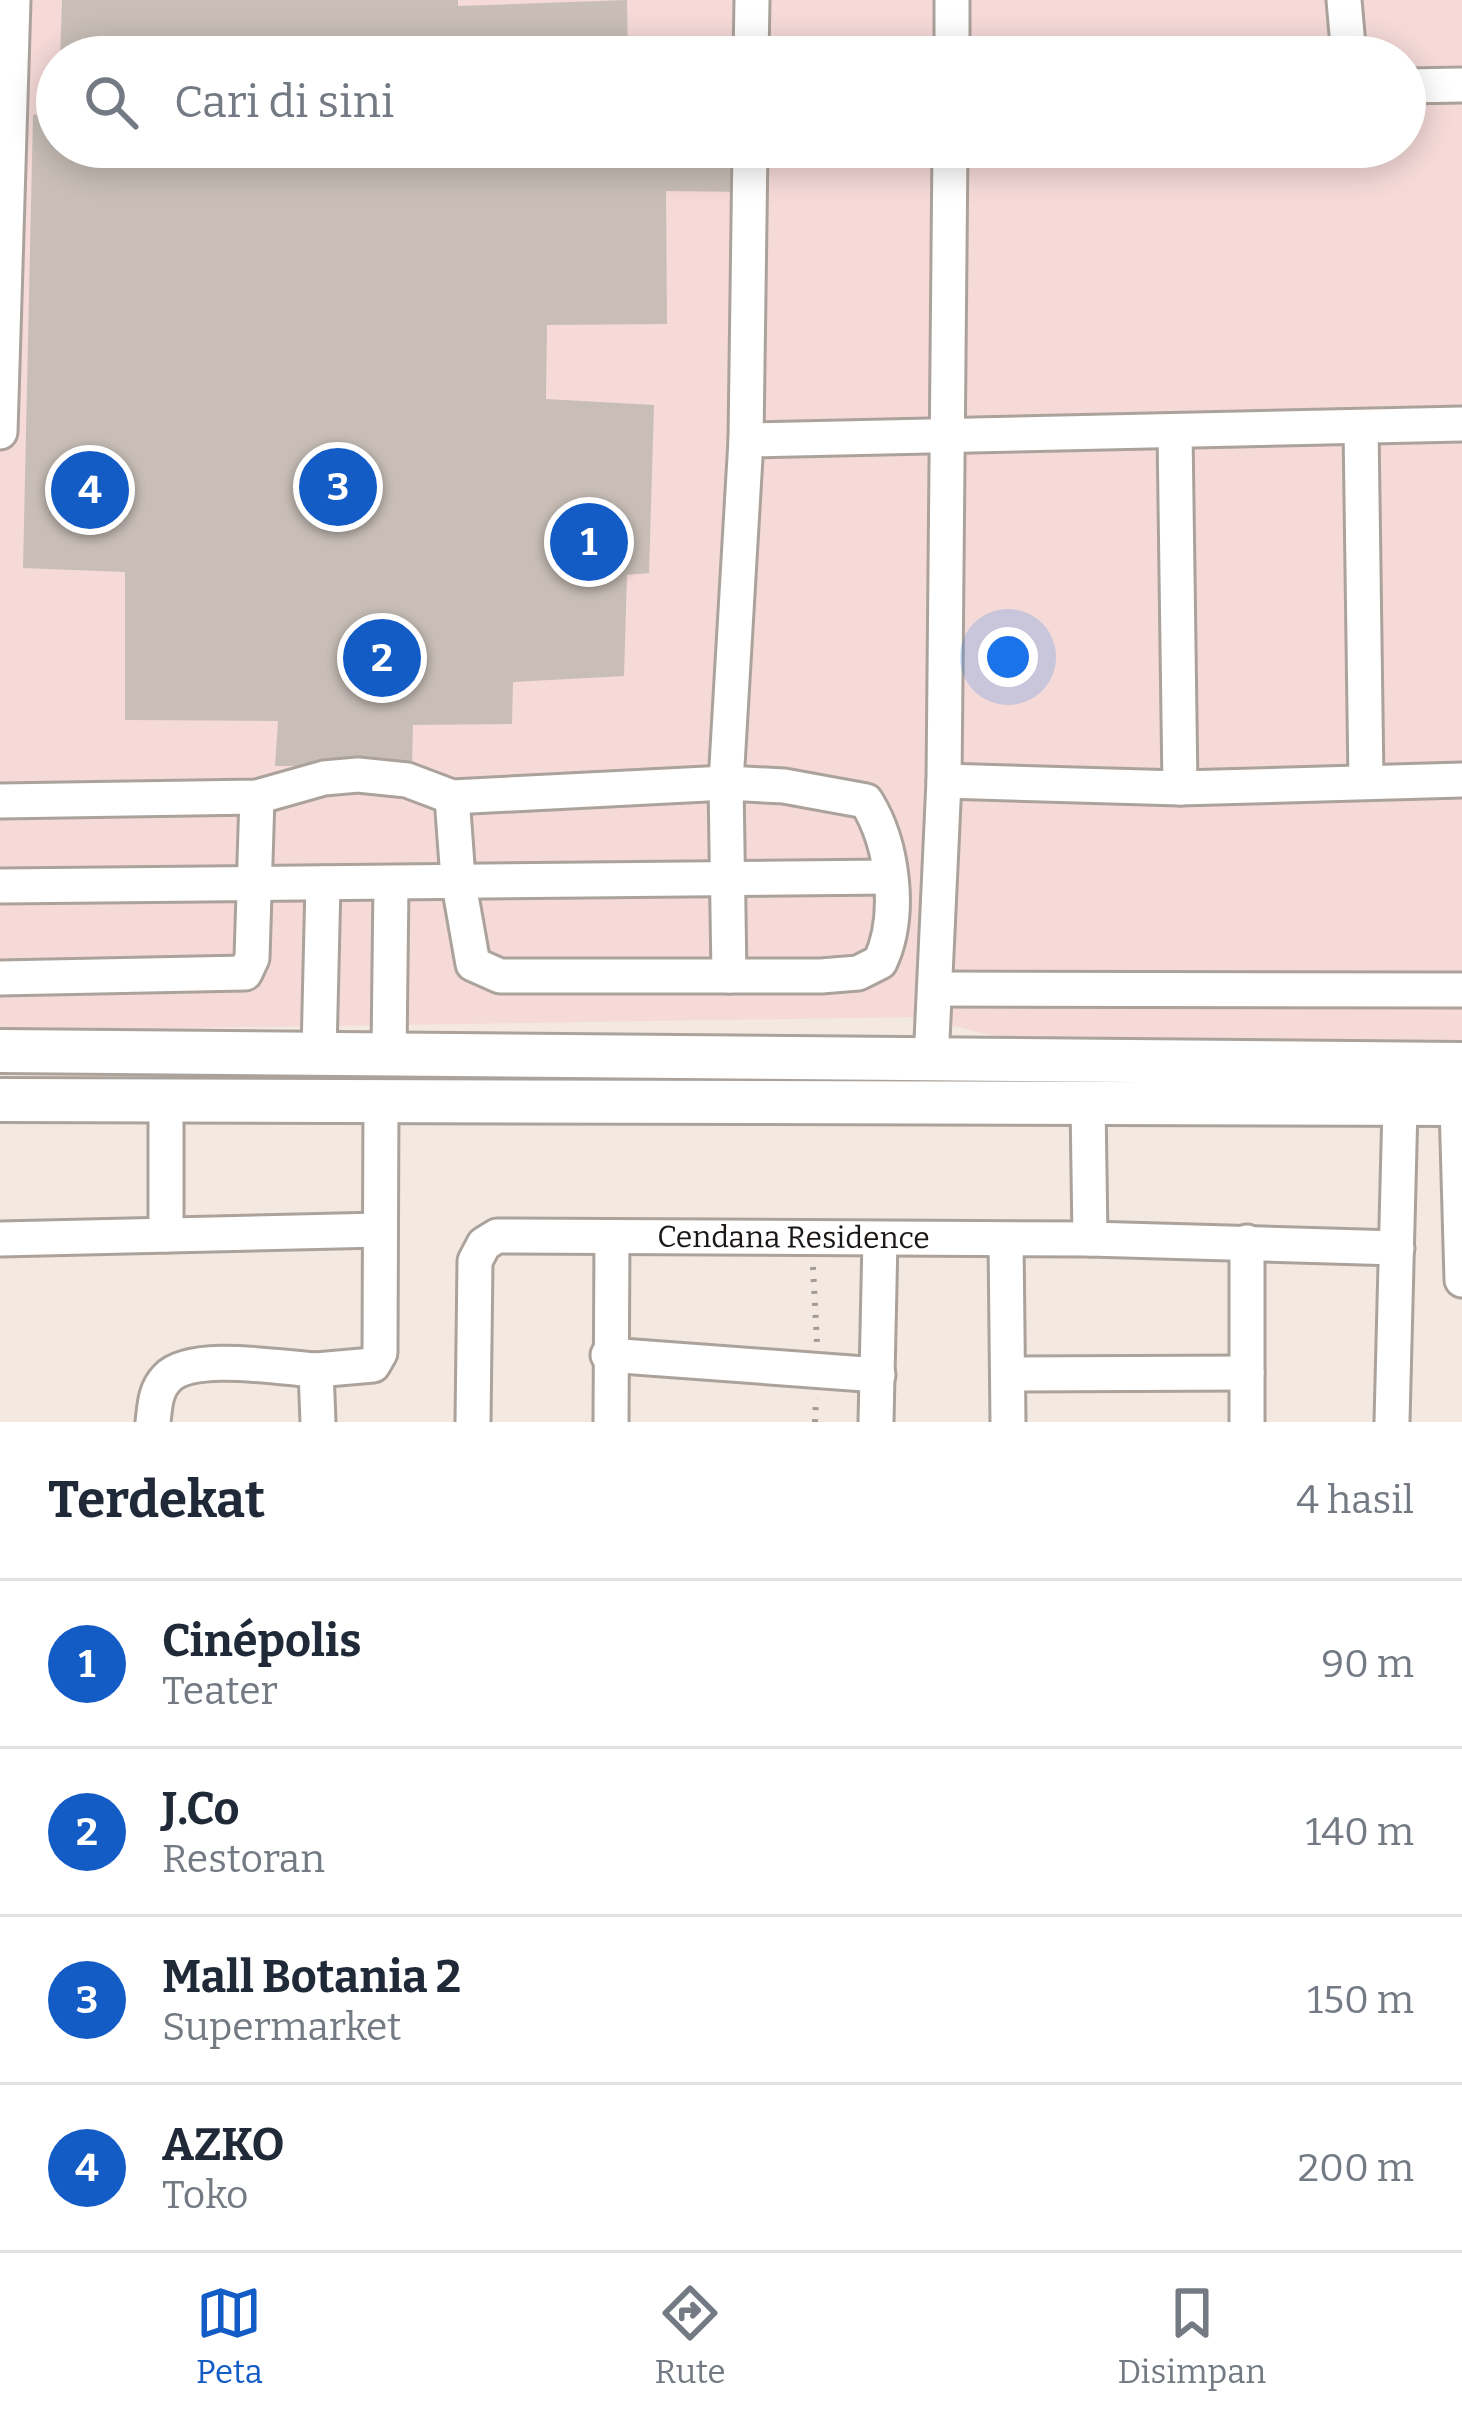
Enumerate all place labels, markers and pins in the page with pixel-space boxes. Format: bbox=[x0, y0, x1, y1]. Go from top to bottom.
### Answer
pin: 3 bbox=[299, 442, 377, 532]
pin: 4 bbox=[51, 445, 129, 535]
pin: 1 bbox=[550, 497, 628, 587]
pin: 2 bbox=[343, 613, 421, 703]

